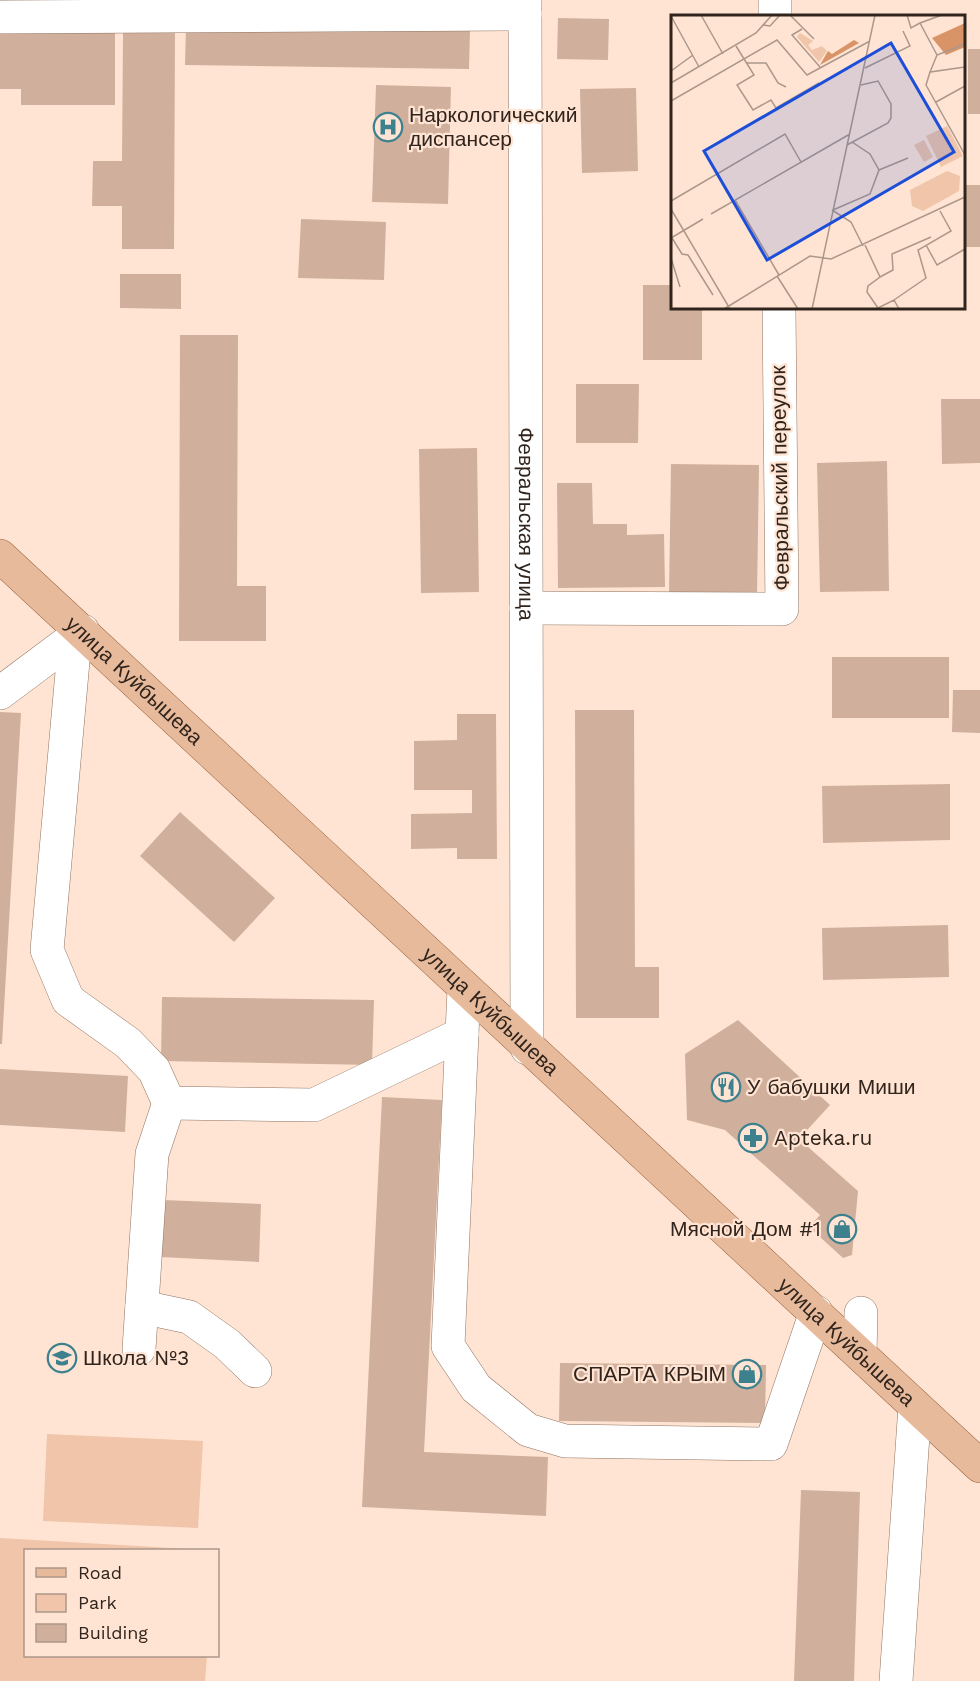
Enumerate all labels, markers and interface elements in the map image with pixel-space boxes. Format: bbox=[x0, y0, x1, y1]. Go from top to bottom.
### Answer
inset map bbox=[671, 15, 965, 309]
place label: Наркологический диспансер bbox=[409, 102, 578, 151]
hospital icon: Наркологический диспансер bbox=[372, 111, 404, 143]
street label: Февральский переулок bbox=[765, 364, 794, 591]
street label: Февральская улица bbox=[514, 427, 539, 621]
street label: улица Куйбышева bbox=[61, 611, 208, 750]
street label: улица Куйбышева bbox=[417, 941, 564, 1081]
restaurant icon: У бабушки Миши bbox=[710, 1071, 742, 1103]
place label: У бабушки Миши bbox=[747, 1074, 916, 1099]
pharmacy icon: Apteka.ru bbox=[737, 1122, 769, 1154]
place label: Apteka.ru bbox=[774, 1125, 872, 1150]
shop icon: Мясной Дом #1 bbox=[826, 1213, 858, 1245]
place label: Мясной Дом #1 bbox=[670, 1216, 821, 1241]
street label: улица Куйбышева bbox=[773, 1272, 921, 1411]
school or university icon: Школа №3 bbox=[46, 1342, 78, 1374]
place label: Школа №3 bbox=[83, 1345, 189, 1370]
shop icon: СПАРТА КРЫМ bbox=[731, 1358, 763, 1390]
place label: СПАРТА КРЫМ bbox=[573, 1361, 726, 1386]
legend bbox=[24, 1549, 219, 1657]
text: Road bbox=[78, 1562, 122, 1583]
text: Park bbox=[78, 1592, 117, 1613]
text: Building bbox=[78, 1622, 148, 1643]

